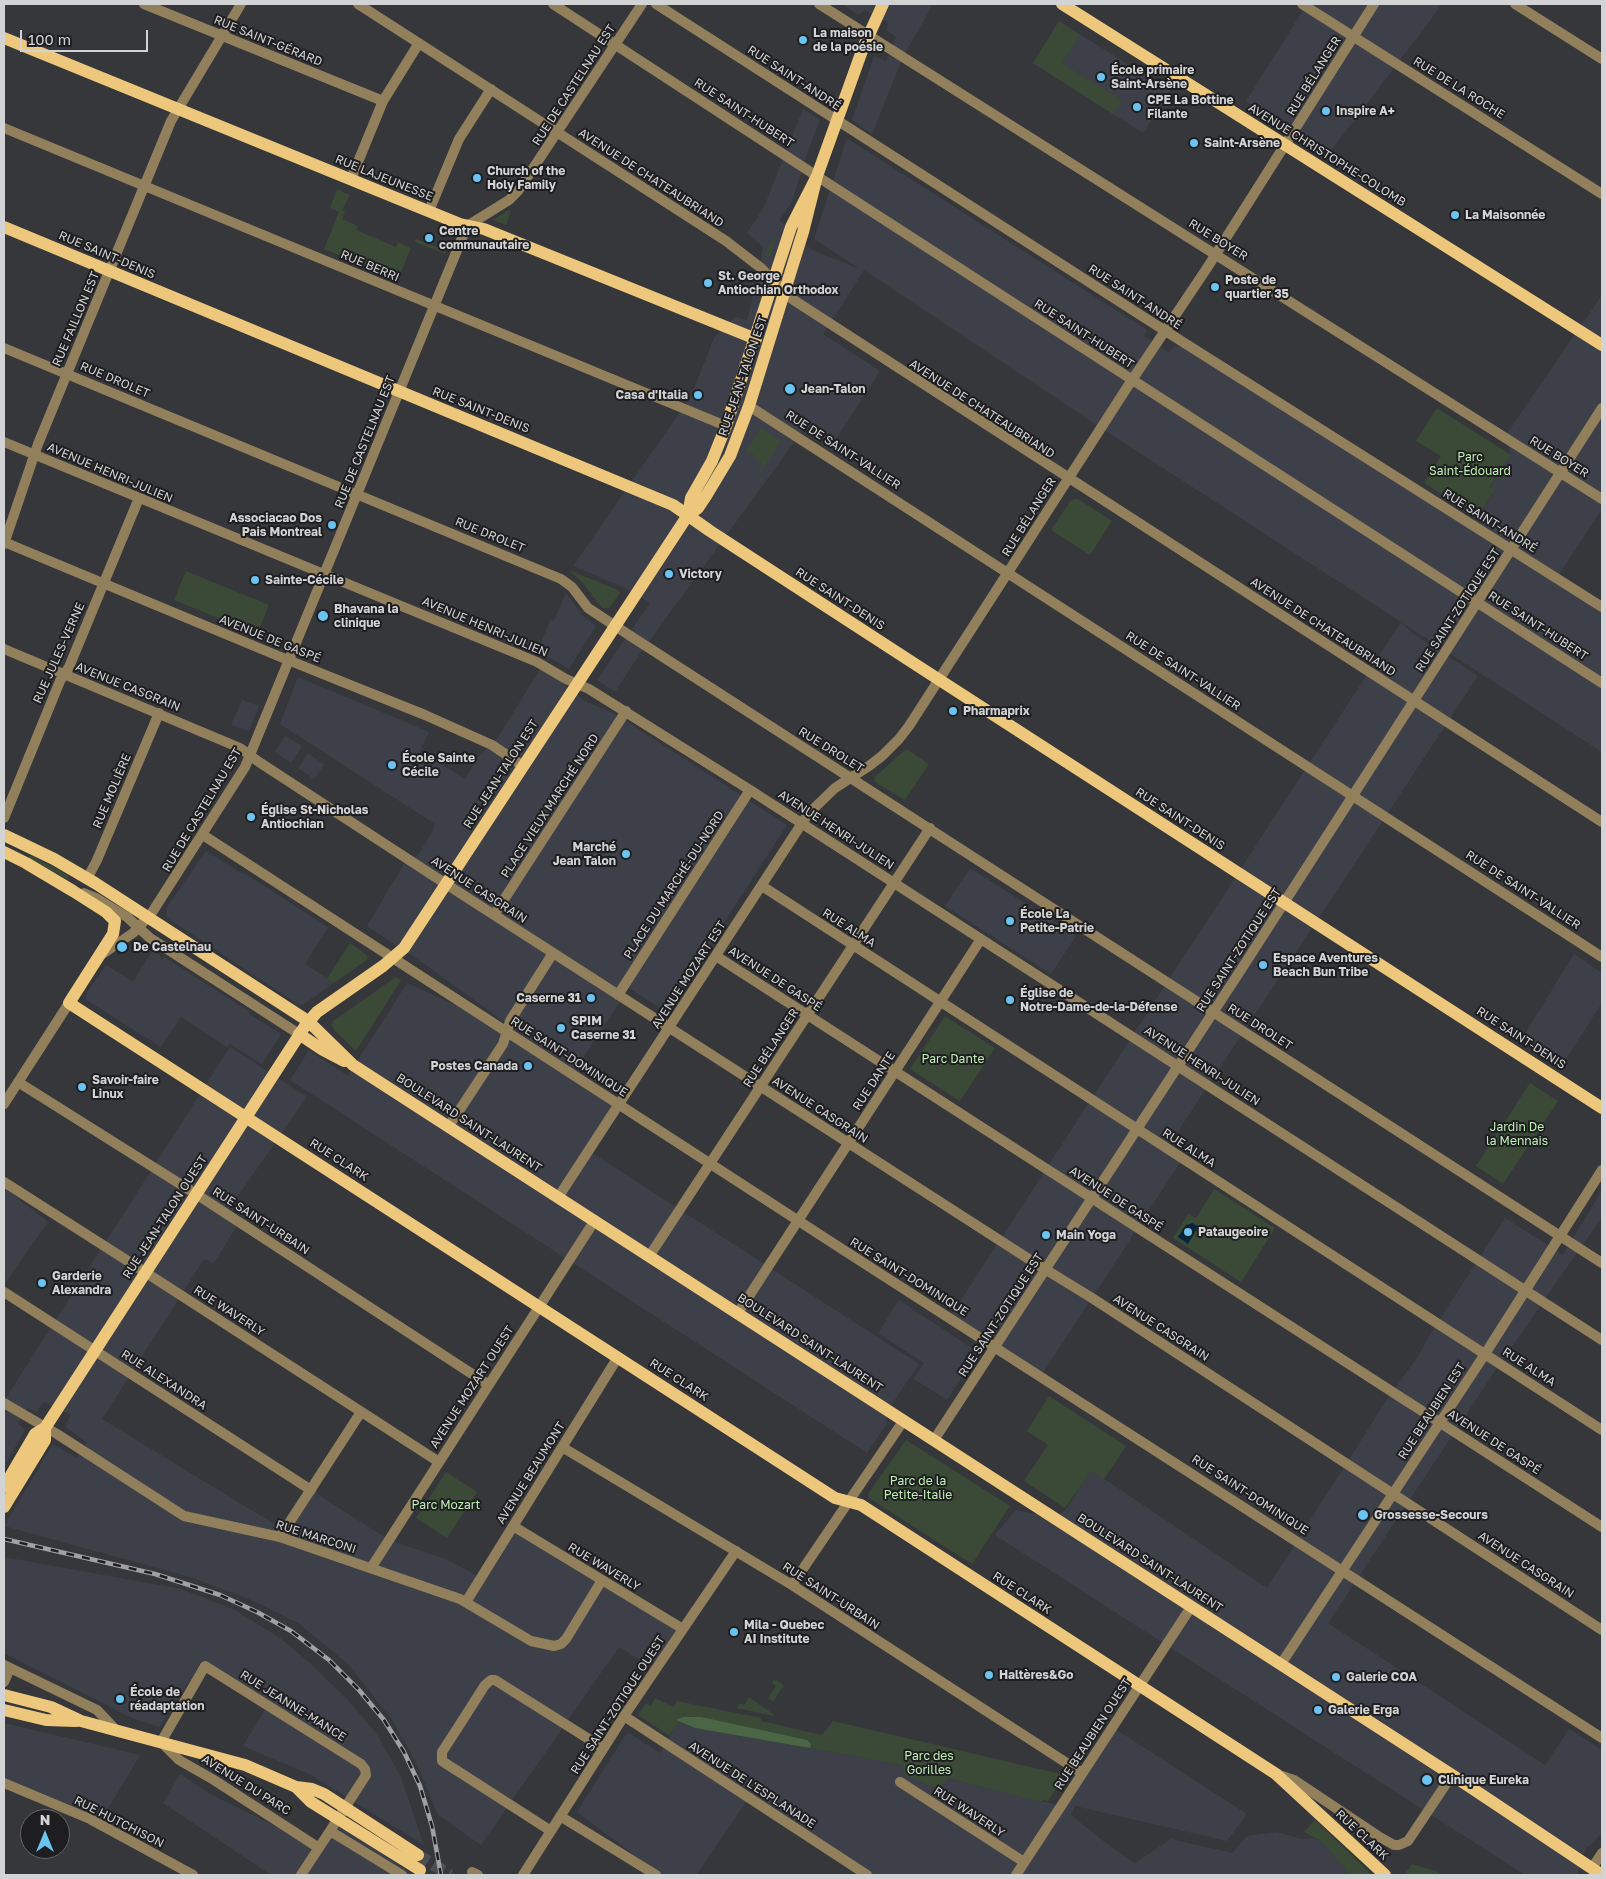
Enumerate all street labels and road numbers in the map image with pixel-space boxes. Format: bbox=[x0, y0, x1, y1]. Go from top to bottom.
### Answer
street label: RUE SAINT-GÉRARD bbox=[212, 13, 324, 69]
street label: RUE DE CASTELNAU EST bbox=[529, 22, 619, 148]
street label: RUE BÉLANGER bbox=[1284, 34, 1344, 118]
street label: RUE SAINT-ANDRÉ bbox=[745, 42, 843, 114]
street label: RUE DE LA ROCHE bbox=[1410, 54, 1508, 122]
street label: RUE SAINT-HUBERT bbox=[691, 75, 797, 151]
street label: AVENUE CHRISTOPHE-COLOMB bbox=[1246, 100, 1408, 210]
street label: AVENUE DE CHATEAUBRIAND bbox=[576, 126, 726, 230]
street label: RUE LAJEUNESSE bbox=[333, 152, 435, 204]
street label: RUE BOYER bbox=[1186, 216, 1250, 264]
street label: RUE SAINT-DENIS bbox=[57, 228, 157, 282]
street label: RUE BERRI bbox=[338, 247, 402, 285]
street label: RUE SAINT-ANDRÉ bbox=[1086, 261, 1184, 333]
street label: RUE FAILLON EST bbox=[49, 269, 103, 369]
street label: RUE SAINT-HUBERT bbox=[1031, 296, 1137, 372]
street label: RUE JEAN-TALON EST bbox=[716, 314, 770, 438]
street label: AVENUE DE CHATEAUBRIAND bbox=[907, 357, 1057, 461]
street label: RUE DROLET bbox=[78, 359, 152, 401]
street label: RUE DE CASTELNAU EST bbox=[332, 374, 398, 510]
street label: RUE SAINT-DENIS bbox=[430, 384, 532, 436]
street label: RUE DE SAINT-VALLIER bbox=[783, 407, 903, 493]
street label: RUE BOYER bbox=[1527, 433, 1591, 481]
street label: AVENUE HENRI-JULIEN bbox=[45, 440, 175, 506]
street label: RUE BÉLANGER bbox=[999, 475, 1059, 559]
street label: RUE SAINT-ANDRÉ bbox=[1440, 486, 1540, 556]
street label: RUE DROLET bbox=[453, 514, 527, 556]
street label: RUE SAINT-ZOTIQUE EST bbox=[1413, 546, 1503, 674]
street label: RUE SAINT-DENIS bbox=[793, 565, 887, 633]
street label: AVENUE DE CHATEAUBRIAND bbox=[1248, 575, 1398, 679]
street label: RUE SAINT-HUBERT bbox=[1485, 588, 1591, 664]
street label: AVENUE HENRI-JULIEN bbox=[420, 594, 550, 660]
street label: RUE JULES-VERNE bbox=[30, 600, 88, 706]
street label: AVENUE DE GASPÉ bbox=[217, 612, 323, 666]
street label: RUE DE SAINT-VALLIER bbox=[1123, 628, 1243, 714]
street label: AVENUE CASGRAIN bbox=[74, 659, 182, 715]
street label: RUE JEAN-TALON EST bbox=[460, 717, 542, 831]
street label: RUE DROLET bbox=[796, 724, 866, 776]
street label: PLACE VIEUX MARCHÉ NORD bbox=[498, 731, 602, 881]
street label: RUE DE CASTELNAU EST bbox=[159, 746, 245, 874]
street label: RUE MOLIÈRE bbox=[90, 751, 134, 831]
street label: RUE SAINT-DENIS bbox=[1133, 785, 1227, 853]
street label: AVENUE HENRI-JULIEN bbox=[775, 787, 897, 873]
street label: PLACE DU MARCHÉ-DU-NORD bbox=[621, 808, 727, 962]
street label: RUE DE SAINT-VALLIER bbox=[1463, 847, 1583, 933]
street label: AVENUE CASGRAIN bbox=[428, 854, 530, 926]
street label: RUE SAINT-ZOTIQUE EST bbox=[1194, 886, 1284, 1014]
street label: RUE ALMA bbox=[820, 906, 878, 950]
street label: AVENUE MOZART EST bbox=[649, 918, 729, 1032]
street label: AVENUE DE GASPÉ bbox=[726, 943, 824, 1015]
street label: RUE DROLET bbox=[1225, 1001, 1295, 1053]
street label: RUE SAINT-DENIS bbox=[1474, 1004, 1568, 1072]
street label: RUE BÉLANGER bbox=[740, 1006, 802, 1090]
street label: RUE SAINT-DOMINIQUE bbox=[508, 1014, 630, 1100]
street label: AVENUE HENRI-JULIEN bbox=[1141, 1023, 1263, 1109]
street label: RUE DANTE bbox=[850, 1049, 898, 1113]
street label: BOULEVARD SAINT-LAURENT bbox=[394, 1071, 544, 1175]
street label: AVENUE CASGRAIN bbox=[769, 1074, 871, 1146]
street label: RUE ALMA bbox=[1160, 1126, 1218, 1170]
street label: RUE CLARK bbox=[307, 1136, 371, 1184]
street label: RUE JEAN-TALON OUEST bbox=[120, 1153, 210, 1281]
street label: AVENUE DE GASPÉ bbox=[1067, 1163, 1165, 1235]
street label: RUE SAINT-URBAIN bbox=[210, 1184, 312, 1258]
street label: RUE SAINT-DOMINIQUE bbox=[847, 1235, 971, 1319]
street label: RUE SAINT-ZOTIQUE EST bbox=[956, 1251, 1046, 1379]
street label: RUE WAVERLY bbox=[191, 1283, 267, 1339]
street label: BOULEVARD SAINT-LAURENT bbox=[735, 1291, 885, 1395]
street label: AVENUE CASGRAIN bbox=[1110, 1292, 1212, 1364]
street label: AVENUE MOZART OUEST bbox=[427, 1323, 517, 1451]
street label: RUE ALMA bbox=[1500, 1345, 1558, 1389]
street label: RUE ALEXANDRA bbox=[118, 1347, 210, 1413]
street label: RUE CLARK bbox=[647, 1356, 711, 1404]
street label: RUE BEAUBIEN EST bbox=[1395, 1360, 1469, 1462]
street label: AVENUE DE GASPÉ bbox=[1445, 1406, 1543, 1478]
street label: AVENUE BEAUMONT bbox=[494, 1419, 568, 1527]
street label: RUE SAINT-DOMINIQUE bbox=[1189, 1452, 1311, 1538]
street label: BOULEVARD SAINT-LAURENT bbox=[1075, 1511, 1225, 1615]
street label: RUE MARCONI bbox=[274, 1517, 358, 1557]
street label: AVENUE CASGRAIN bbox=[1475, 1529, 1577, 1601]
street label: RUE WAVERLY bbox=[565, 1540, 643, 1594]
street label: RUE SAINT-URBAIN bbox=[780, 1559, 882, 1633]
street label: RUE CLARK bbox=[990, 1569, 1054, 1617]
street label: RUE SAINT-ZOTIQUE OUEST bbox=[568, 1633, 668, 1777]
street label: RUE JEANNE-MANCE bbox=[237, 1668, 349, 1744]
street label: RUE BEAUBIEN OUEST bbox=[1052, 1676, 1134, 1792]
street label: AVENUE DE L'ESPLANADE bbox=[686, 1739, 818, 1831]
street label: AVENUE DU PARC bbox=[199, 1752, 293, 1818]
street label: RUE WAVERLY bbox=[931, 1784, 1007, 1840]
street label: RUE HUTCHISON bbox=[72, 1793, 166, 1851]
street label: RUE CLARK bbox=[1333, 1807, 1391, 1863]

